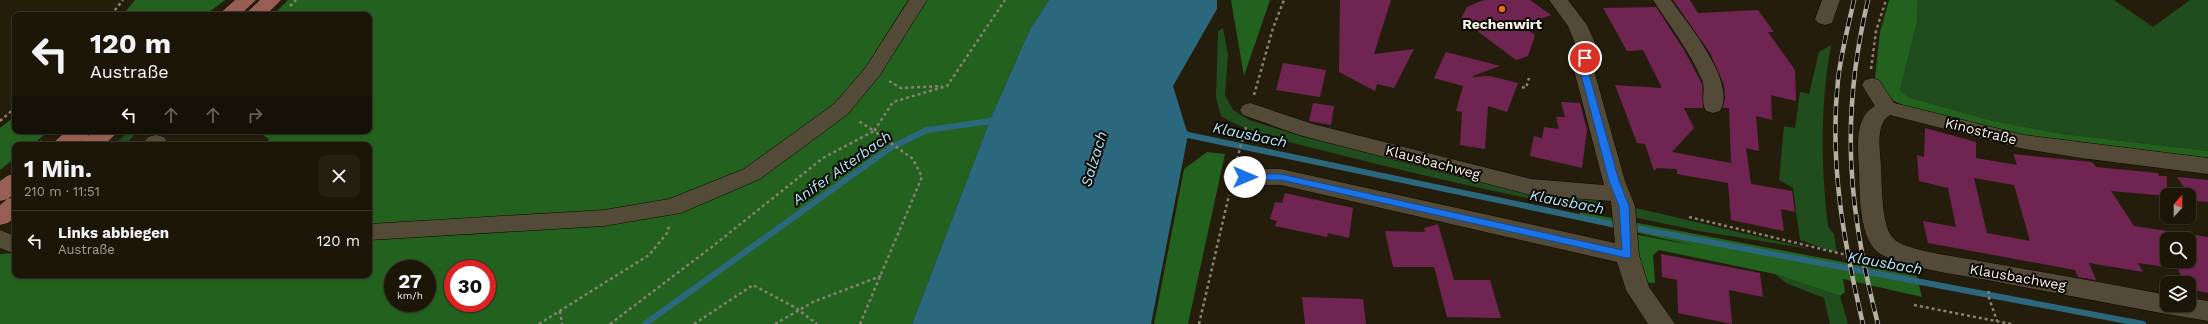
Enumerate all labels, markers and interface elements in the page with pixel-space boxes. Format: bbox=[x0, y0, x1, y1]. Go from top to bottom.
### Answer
marker: Rechenwirt bbox=[1497, 4, 1507, 14]
place label: Rechenwirt bbox=[1462, 16, 1542, 32]
text: 120 m bbox=[90, 27, 171, 60]
icon: left bbox=[24, 28, 76, 80]
pin bbox=[1568, 41, 1602, 75]
icon: arrive bbox=[1574, 47, 1596, 69]
text: Austraße bbox=[90, 61, 169, 82]
icon: left bbox=[118, 104, 140, 126]
icon: ahead bbox=[160, 104, 182, 126]
icon: ahead bbox=[202, 104, 224, 126]
icon: right bbox=[244, 104, 266, 126]
street label: Kinostraße bbox=[1943, 114, 2019, 148]
water label: Klausbach bbox=[1211, 118, 1289, 152]
water label: Anifer Alterbach bbox=[788, 127, 895, 209]
water label: Salzach bbox=[1077, 129, 1111, 189]
street label: Klausbachweg bbox=[1384, 142, 1483, 182]
text: 1 Min. bbox=[24, 155, 92, 183]
button: close bbox=[318, 155, 360, 197]
position arrow bbox=[1224, 156, 1266, 198]
text: 210 m · 11:51 bbox=[24, 184, 100, 199]
water label: Klausbach bbox=[1528, 186, 1606, 218]
north arrow bbox=[2160, 188, 2196, 224]
map controls bbox=[2160, 188, 2196, 312]
text: Links abbiegen bbox=[58, 224, 169, 242]
icon: left bbox=[24, 230, 46, 252]
text: 120 m bbox=[317, 232, 360, 250]
button: search bbox=[2160, 232, 2196, 268]
text: Austraße bbox=[58, 242, 115, 257]
water label: Klausbach bbox=[1846, 248, 1924, 278]
speed limit sign: 30 bbox=[444, 260, 496, 312]
street label: Klausbachweg bbox=[1969, 261, 2068, 293]
text: 27 bbox=[398, 269, 422, 293]
button: layers bbox=[2160, 276, 2196, 312]
text: km/h bbox=[397, 290, 423, 301]

